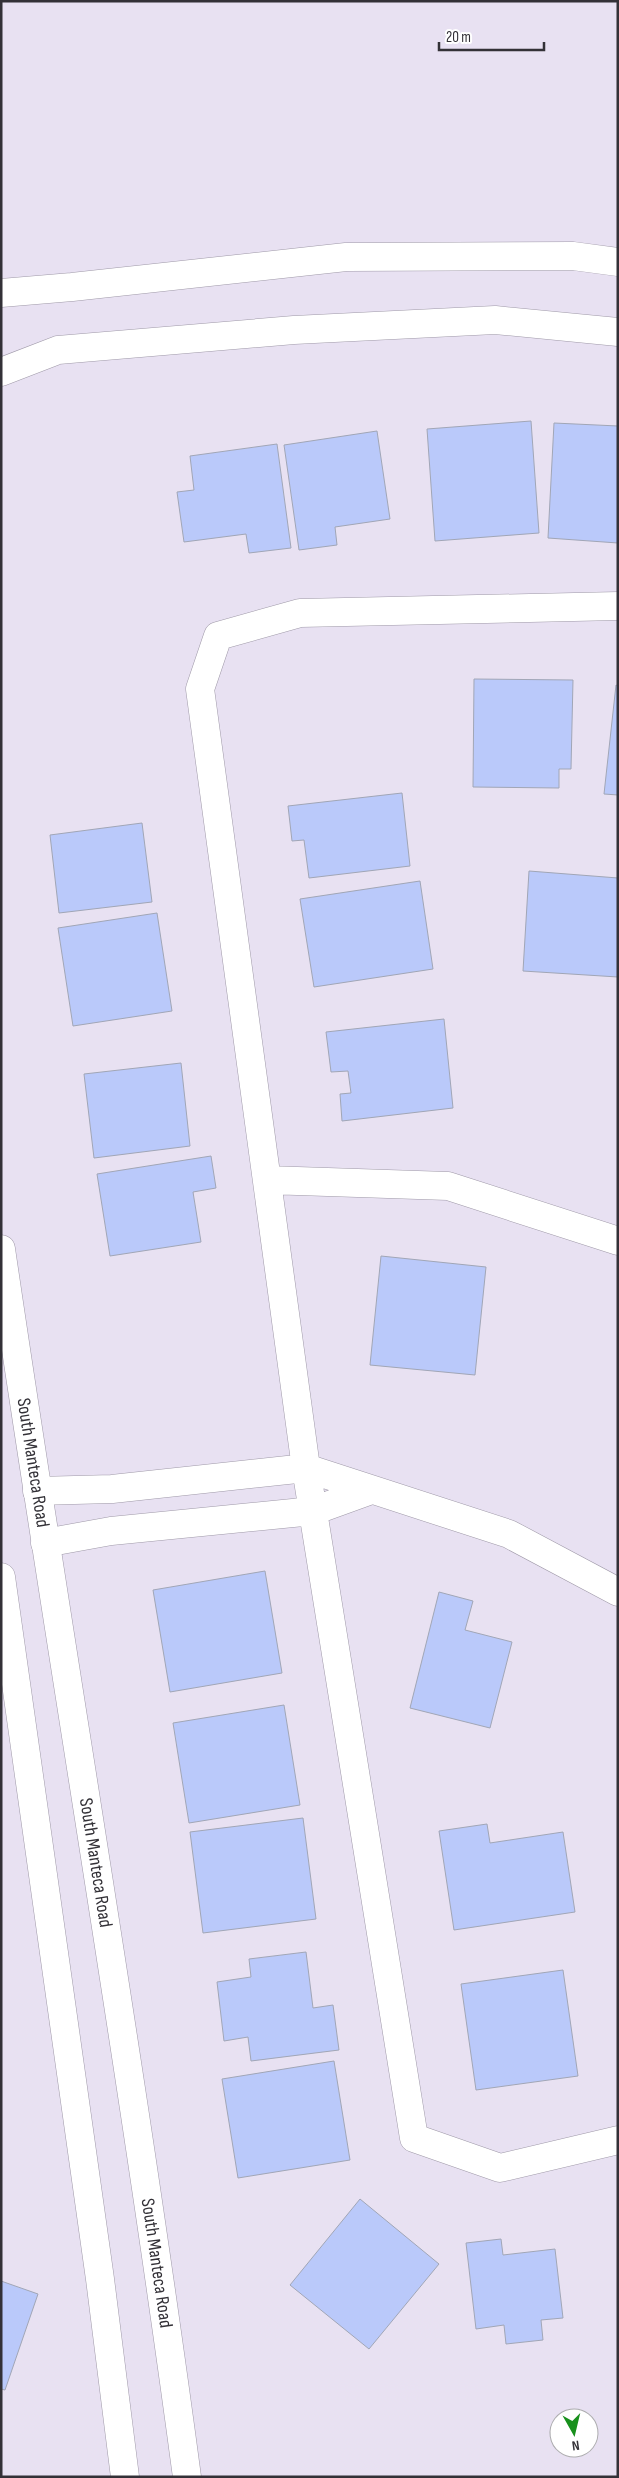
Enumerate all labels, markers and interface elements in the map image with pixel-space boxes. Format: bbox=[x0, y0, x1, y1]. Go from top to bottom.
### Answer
scale bar bbox=[439, 20, 544, 52]
text: 20 m bbox=[446, 28, 471, 47]
street label: South Manteca Road bbox=[12, 1396, 55, 1529]
street label: South Manteca Road bbox=[74, 1796, 117, 1929]
street label: South Manteca Road bbox=[136, 2197, 178, 2329]
north arrow bbox=[549, 2408, 599, 2458]
text: N bbox=[571, 2436, 581, 2454]

